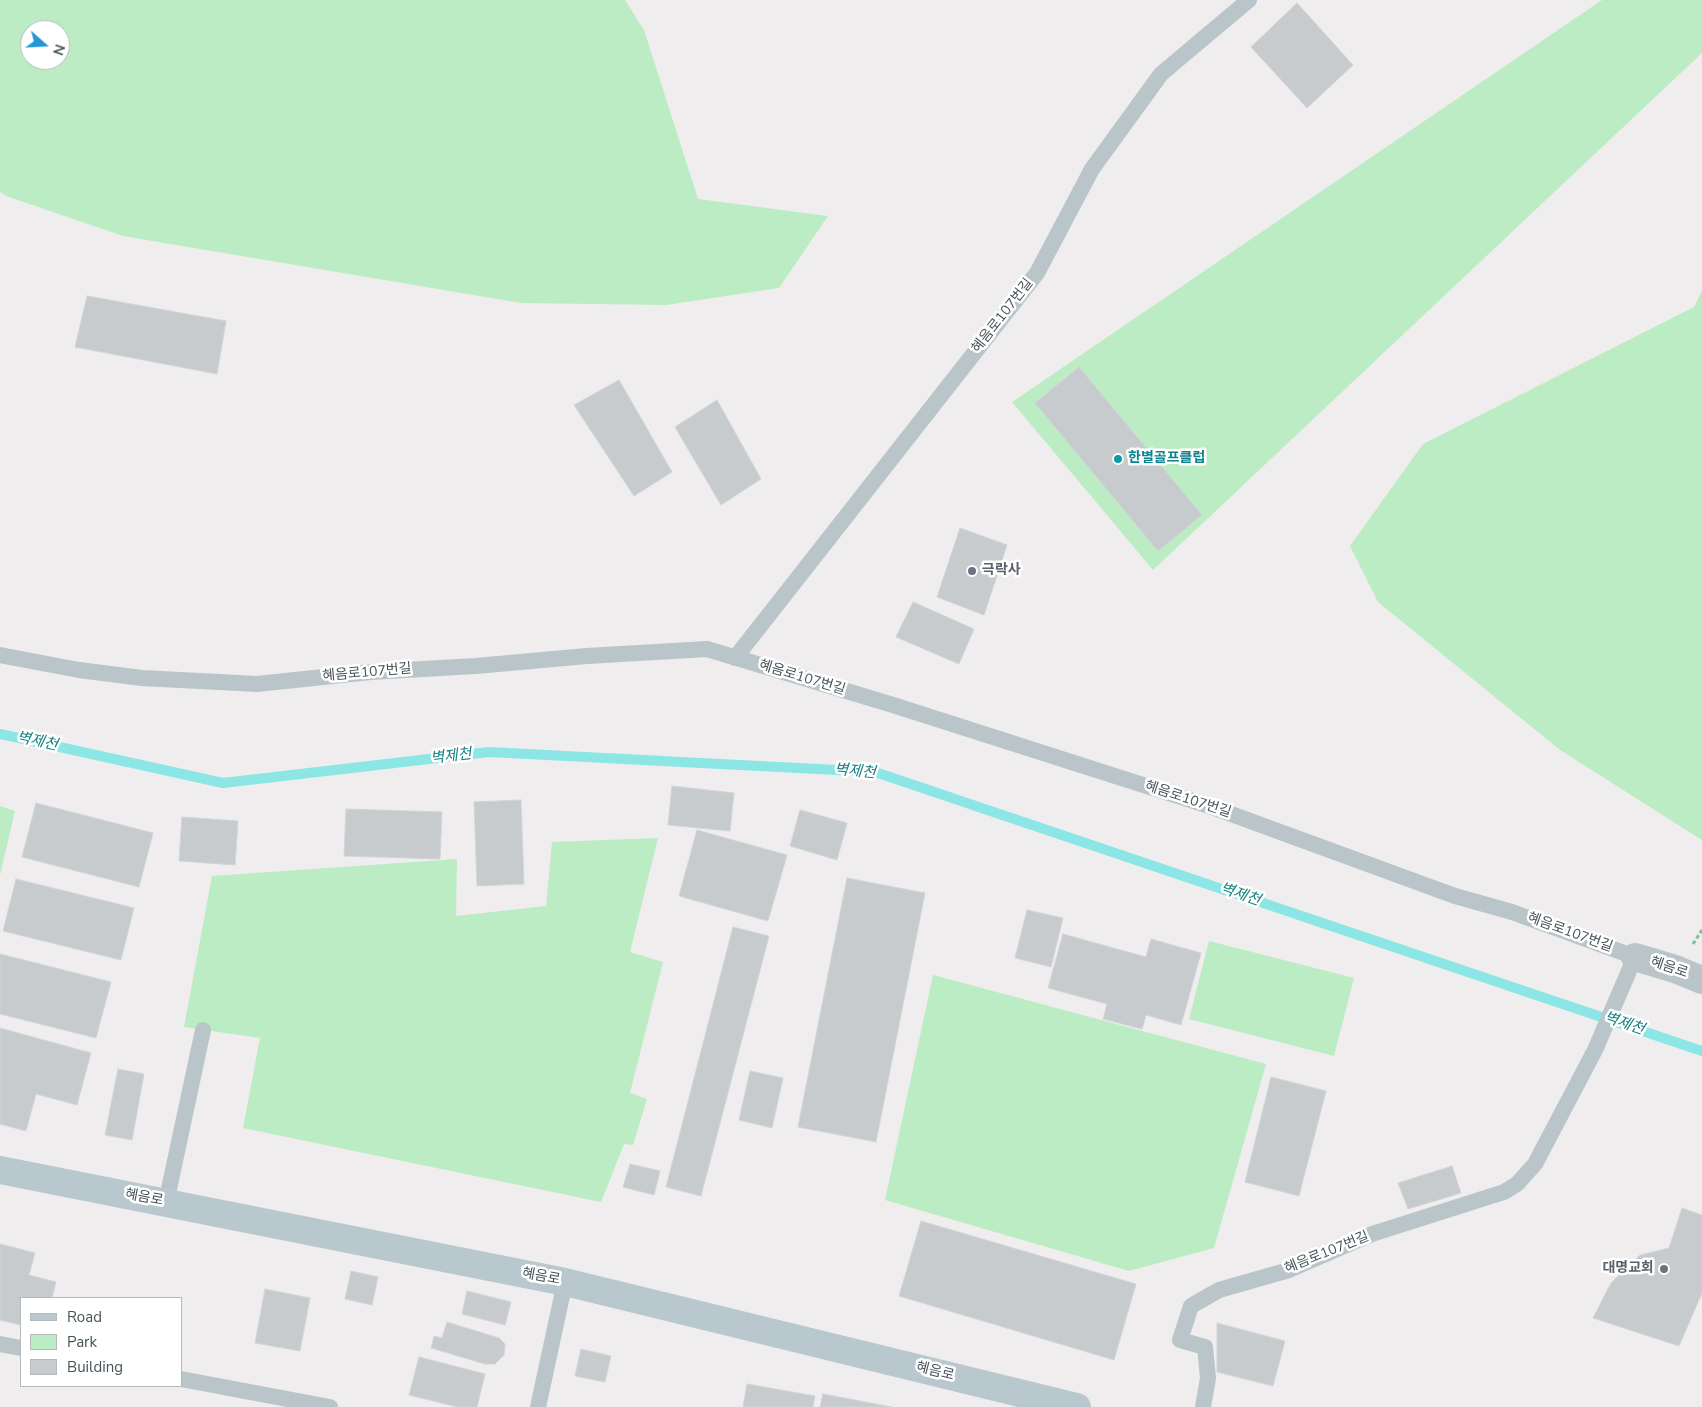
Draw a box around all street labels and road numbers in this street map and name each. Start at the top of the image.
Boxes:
street label: 혜음로107번길 [969,276,1037,356]
street label: 혜음로107번길 [757,657,847,699]
street label: 혜음로107번길 [322,661,412,685]
street label: 혜음로107번길 [1143,778,1233,822]
street label: 혜음로107번길 [1525,910,1615,956]
street label: 혜음로 [1648,954,1690,982]
street label: 혜음로 [123,1186,165,1210]
street label: 혜음로107번길 [1282,1228,1372,1278]
street label: 혜음로 [520,1265,562,1289]
street label: 혜음로 [914,1359,956,1385]

